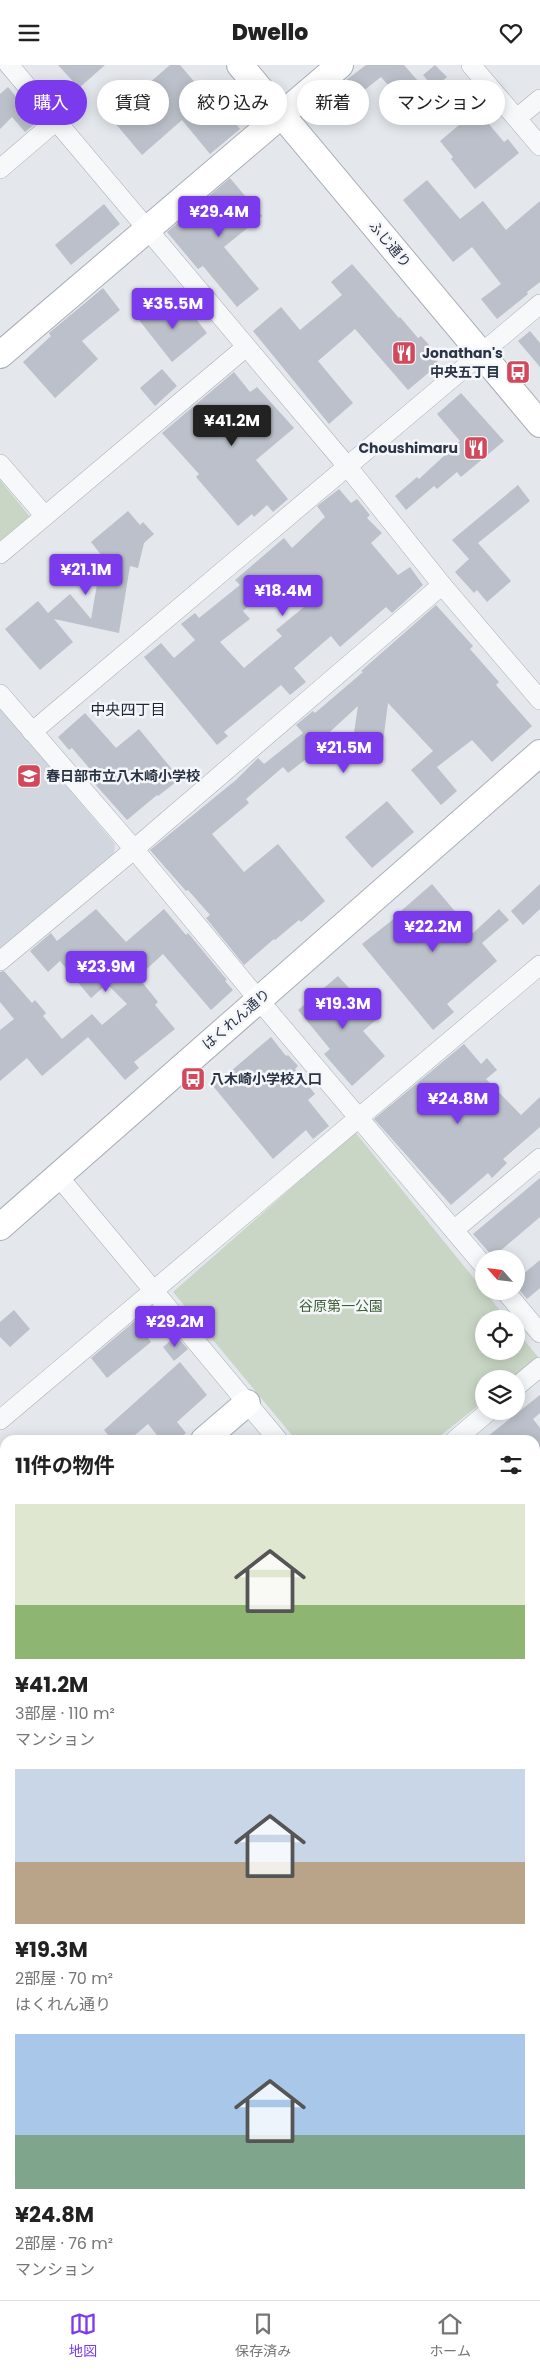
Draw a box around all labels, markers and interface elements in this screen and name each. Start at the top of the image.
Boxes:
text: Dwello [232,17,308,48]
icon: menu [15,19,43,47]
icon: heart [497,19,525,47]
chip: 購入 [15,80,87,125]
chip: 賃貸 [97,80,169,125]
chip: 絞り込み [179,80,287,125]
chip: 新着 [297,80,369,125]
chip: マンション [379,80,505,125]
pin: ¥29.4M [178,195,260,238]
text: ¥29.4M [189,200,249,223]
street label: ふじ通り [364,216,416,272]
pin: ¥35.5M [132,287,214,330]
text: ¥35.5M [143,292,203,315]
restaurant icon: Jonathan's [391,340,417,366]
place label: Jonathan's [422,343,503,363]
bus stop icon: 中央五丁目 [505,359,531,385]
place label: 中央五丁目 [430,362,500,382]
pin: ¥41.2M [191,405,273,447]
text: ¥41.2M [204,409,260,432]
restaurant icon: Choushimaru [463,435,489,461]
place label: Choushimaru [358,438,458,458]
pin: ¥21.1M [45,553,127,596]
text: ¥21.1M [60,558,112,581]
pin: ¥18.4M [242,575,324,617]
text: ¥18.4M [254,579,312,602]
district label: 中央四丁目 [90,699,166,720]
pin: ¥21.5M [303,731,385,774]
text: ¥21.5M [316,736,372,759]
school or university icon: 春日部市立八木崎小学校 [16,763,42,789]
place label: 春日部市立八木崎小学校 [46,766,200,786]
pin: ¥22.2M [392,911,474,953]
text: ¥22.2M [404,915,462,938]
pin: ¥23.9M [65,951,147,993]
text: ¥23.9M [77,955,135,978]
street label: はくれん通り [198,984,274,1054]
pin: ¥19.3M [302,987,384,1030]
text: ¥19.3M [315,992,371,1015]
bus stop icon: 八木崎小学校入口 [180,1066,206,1092]
place label: 八木崎小学校入口 [210,1069,322,1089]
pin: ¥24.8M [417,1083,499,1125]
text: ¥24.8M [428,1087,488,1110]
north arrow [475,1250,525,1300]
map controls [475,1250,525,1420]
park label: 谷原第一公園 [299,1296,383,1316]
pin: ¥29.2M [134,1305,216,1348]
text: ¥29.2M [146,1310,204,1333]
button: locate [475,1310,525,1360]
button: layers [475,1370,525,1420]
text: 11件の物件 [15,1451,115,1480]
icon: filters [497,1451,525,1479]
icon: home [225,1536,315,1626]
text: ¥41.2M [15,1670,88,1699]
text: 3部屋 · 110 m² [15,1702,115,1725]
text: マンション [15,1728,95,1751]
icon: home [225,1801,315,1891]
text: ¥19.3M [15,1935,88,1964]
text: 2部屋 · 70 m² [15,1967,113,1990]
text: はくれん通り [15,1993,111,2016]
icon: home [225,2066,315,2156]
text: ¥24.8M [15,2200,94,2229]
text: 2部屋 · 76 m² [15,2232,113,2255]
text: マンション [15,2258,95,2281]
tab: 地図 [69,2310,97,2362]
tab: 保存済み [235,2310,291,2362]
tab: ホーム [429,2310,471,2362]

